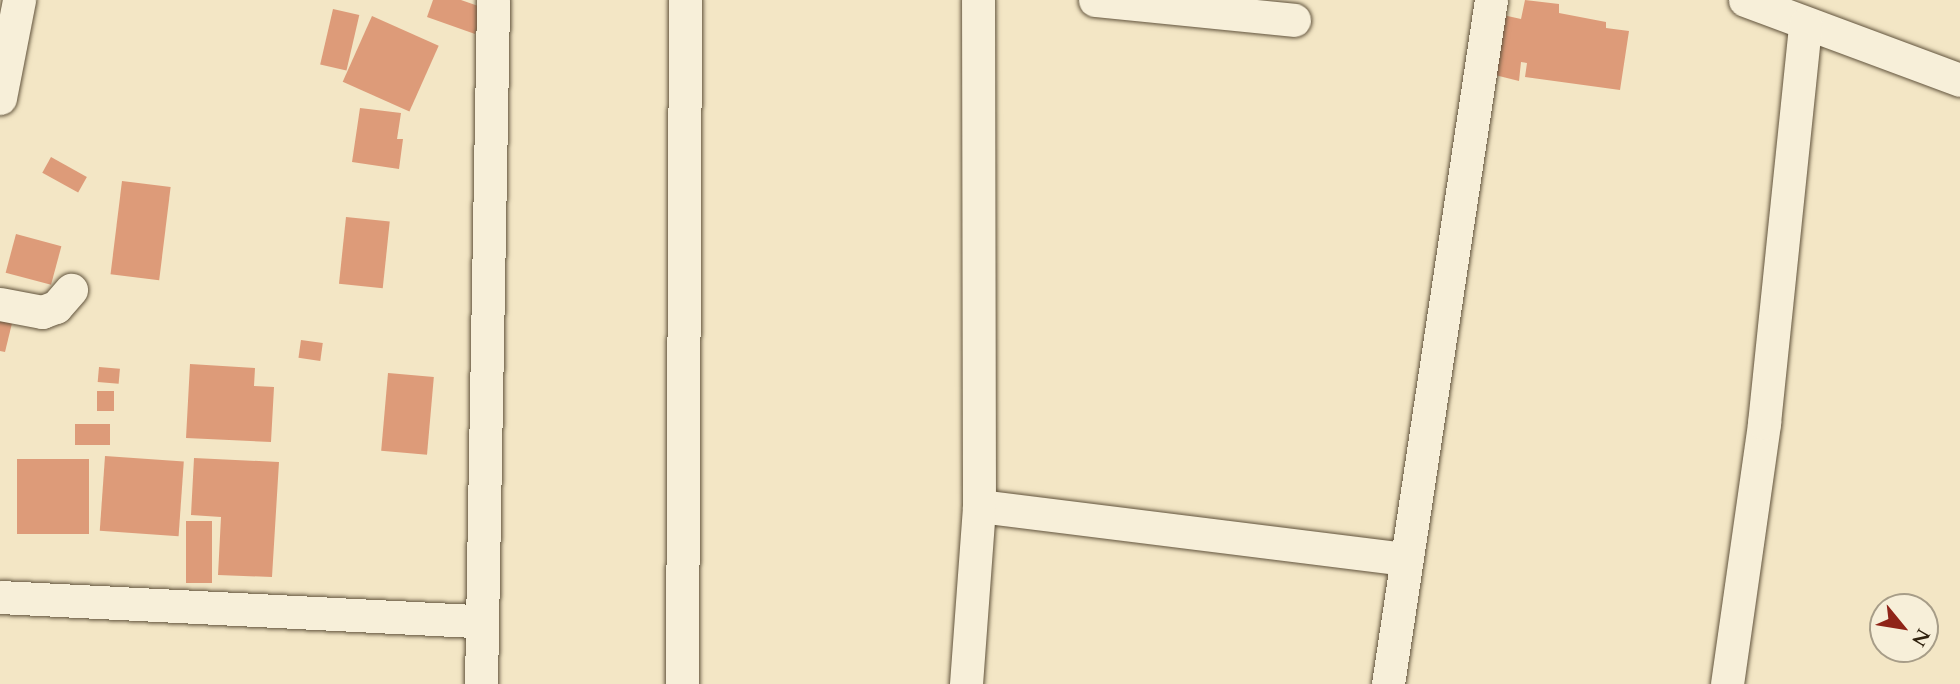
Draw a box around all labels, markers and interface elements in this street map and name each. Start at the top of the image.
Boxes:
north arrow [1869,593,1939,663]
text: N [1905,624,1936,651]

